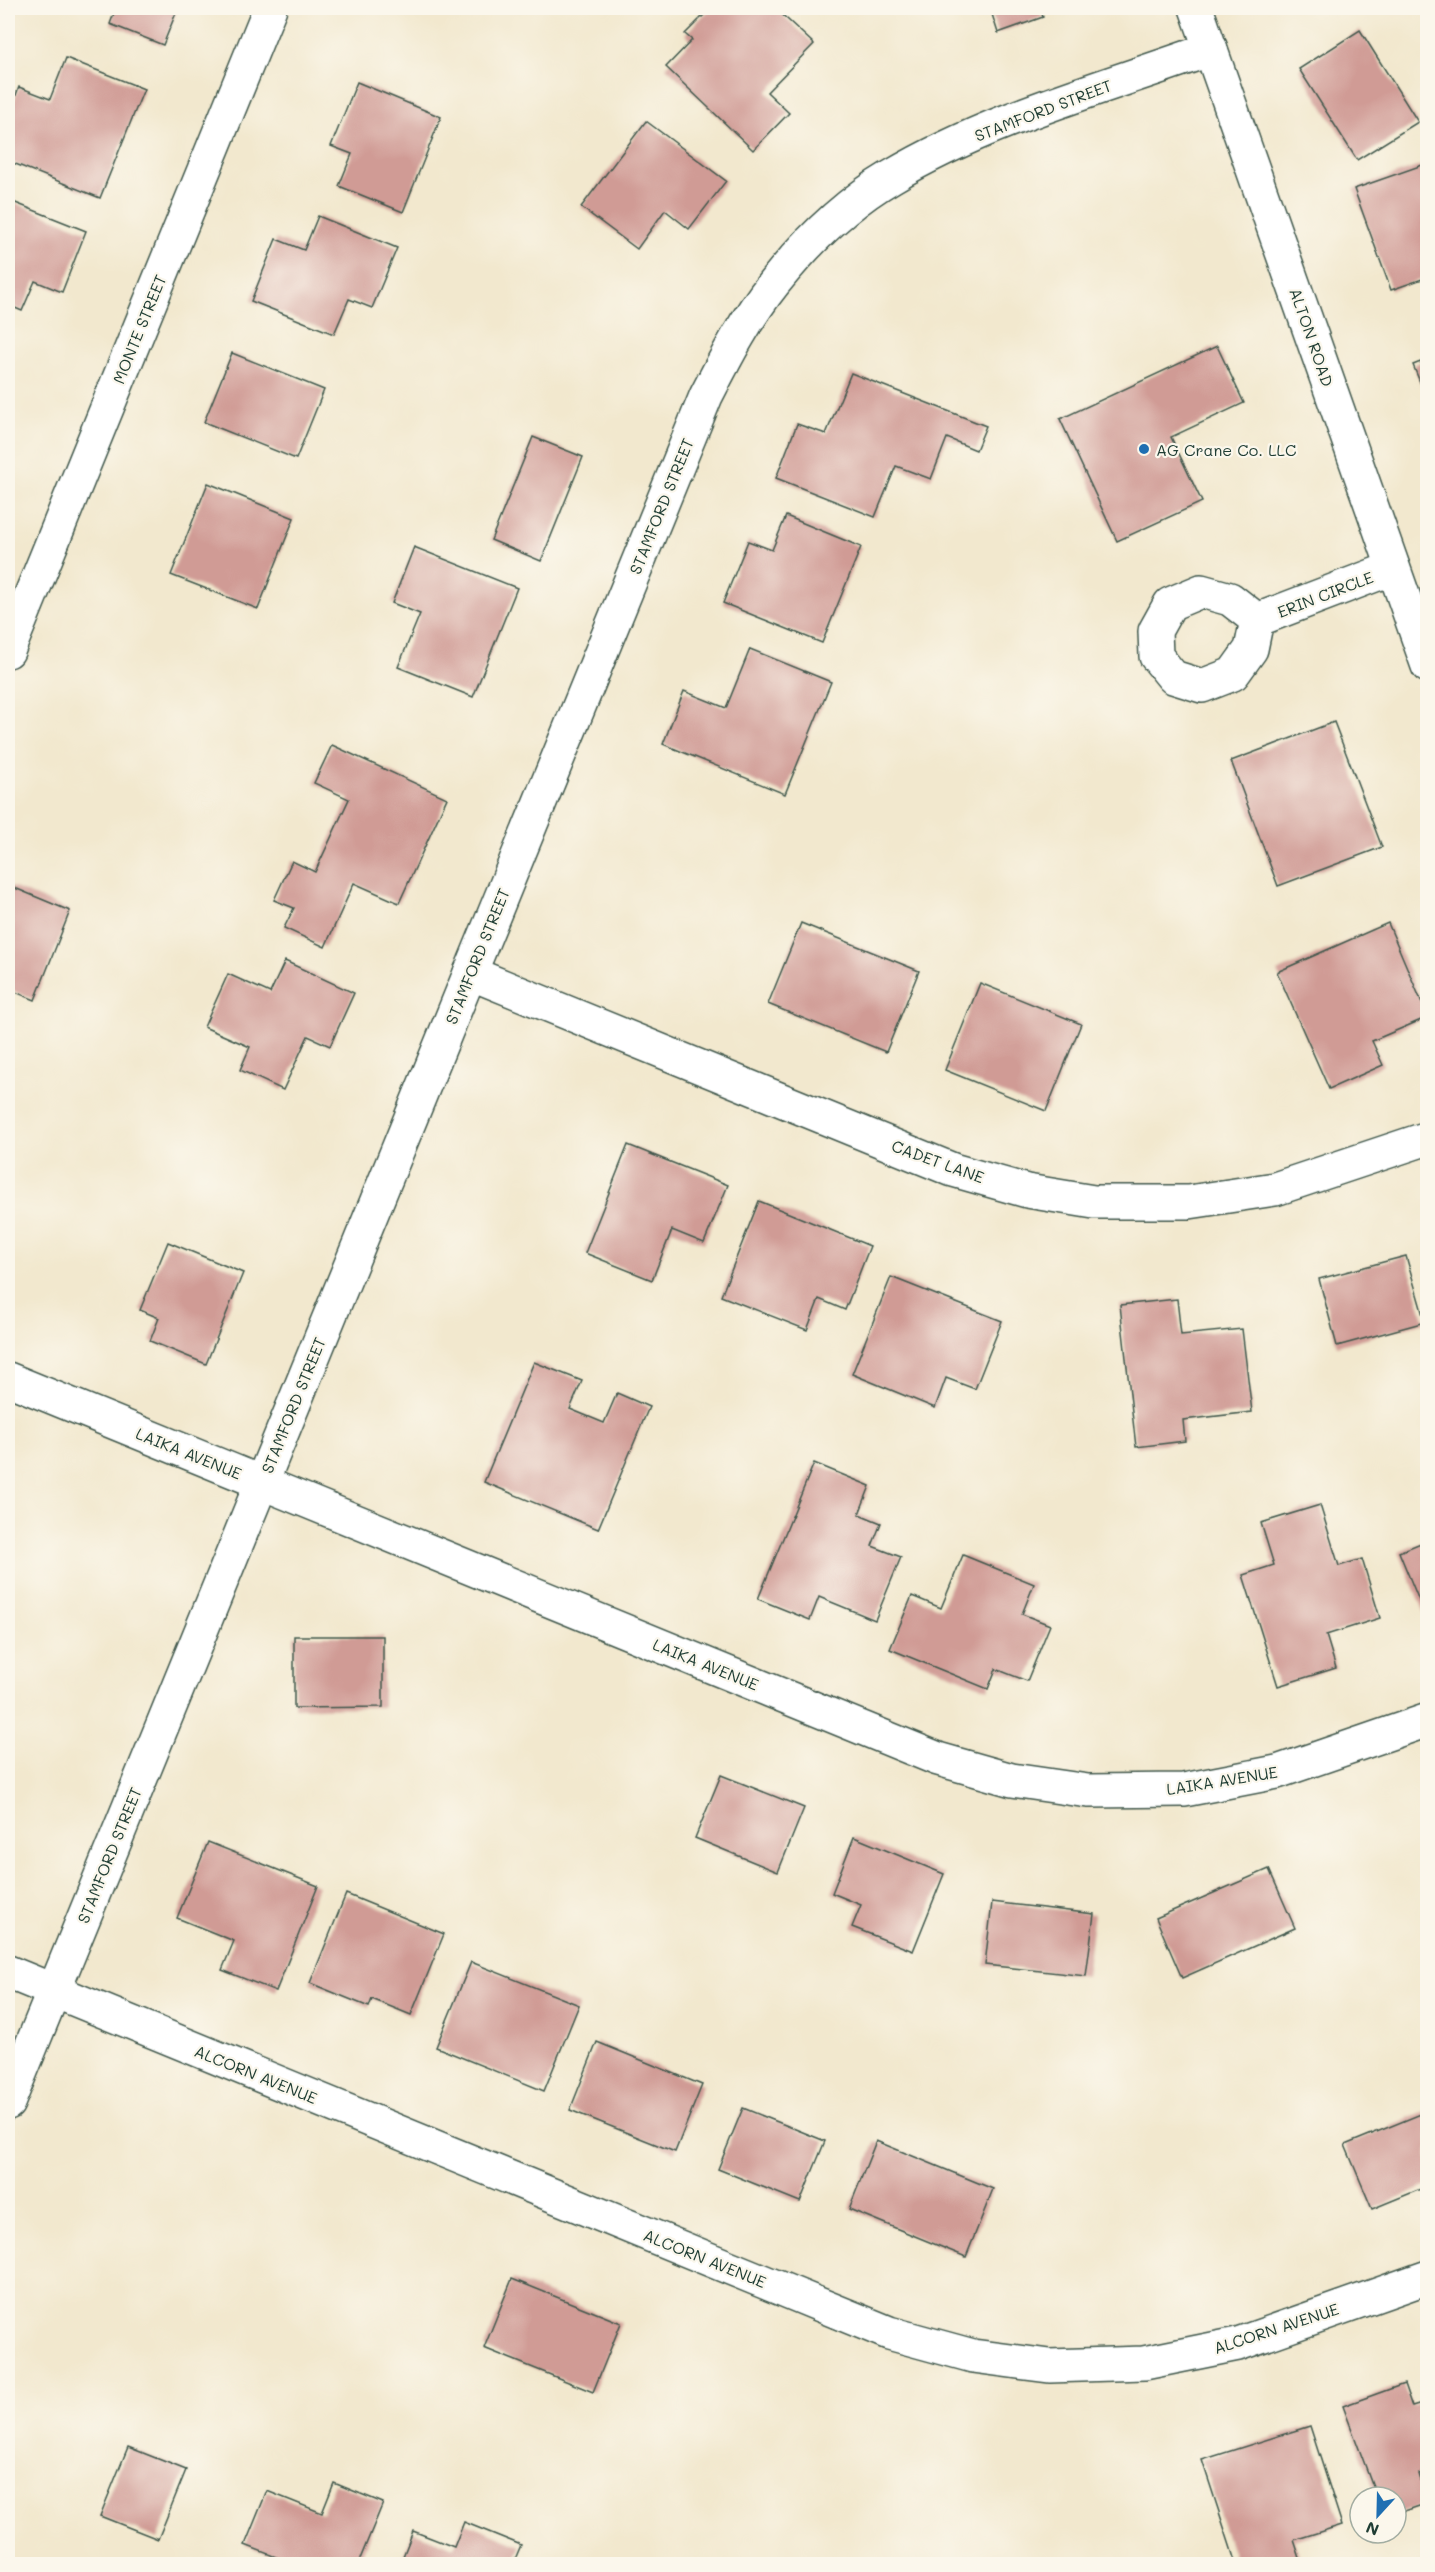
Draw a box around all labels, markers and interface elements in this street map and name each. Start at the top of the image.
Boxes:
street label: STAMFORD STREET [971,74,1115,146]
street label: MONTE STREET [108,271,170,387]
street label: ALTON ROAD [1285,285,1339,389]
street label: STAMFORD STREET [624,435,698,577]
place label: AG Crane Co. LLC [1156,439,1296,460]
marker: AG Crane Co. LLC [1137,442,1151,456]
street label: ERIN CIRCLE [1274,566,1376,622]
street label: STAMFORD STREET [440,885,514,1027]
street label: CADET LANE [889,1135,987,1187]
street label: STAMFORD STREET [256,1334,330,1476]
street label: LAIKA AVENUE [133,1422,245,1484]
street label: LAIKA AVENUE [650,1633,762,1695]
street label: LAIKA AVENUE [1165,1761,1279,1799]
street label: STAMFORD STREET [72,1784,146,1926]
street label: ALCORN AVENUE [192,2040,320,2108]
street label: ALCORN AVENUE [641,2224,769,2292]
street label: ALCORN AVENUE [1211,2298,1341,2358]
north arrow [1348,2485,1408,2545]
text: N [1363,2517,1382,2541]

